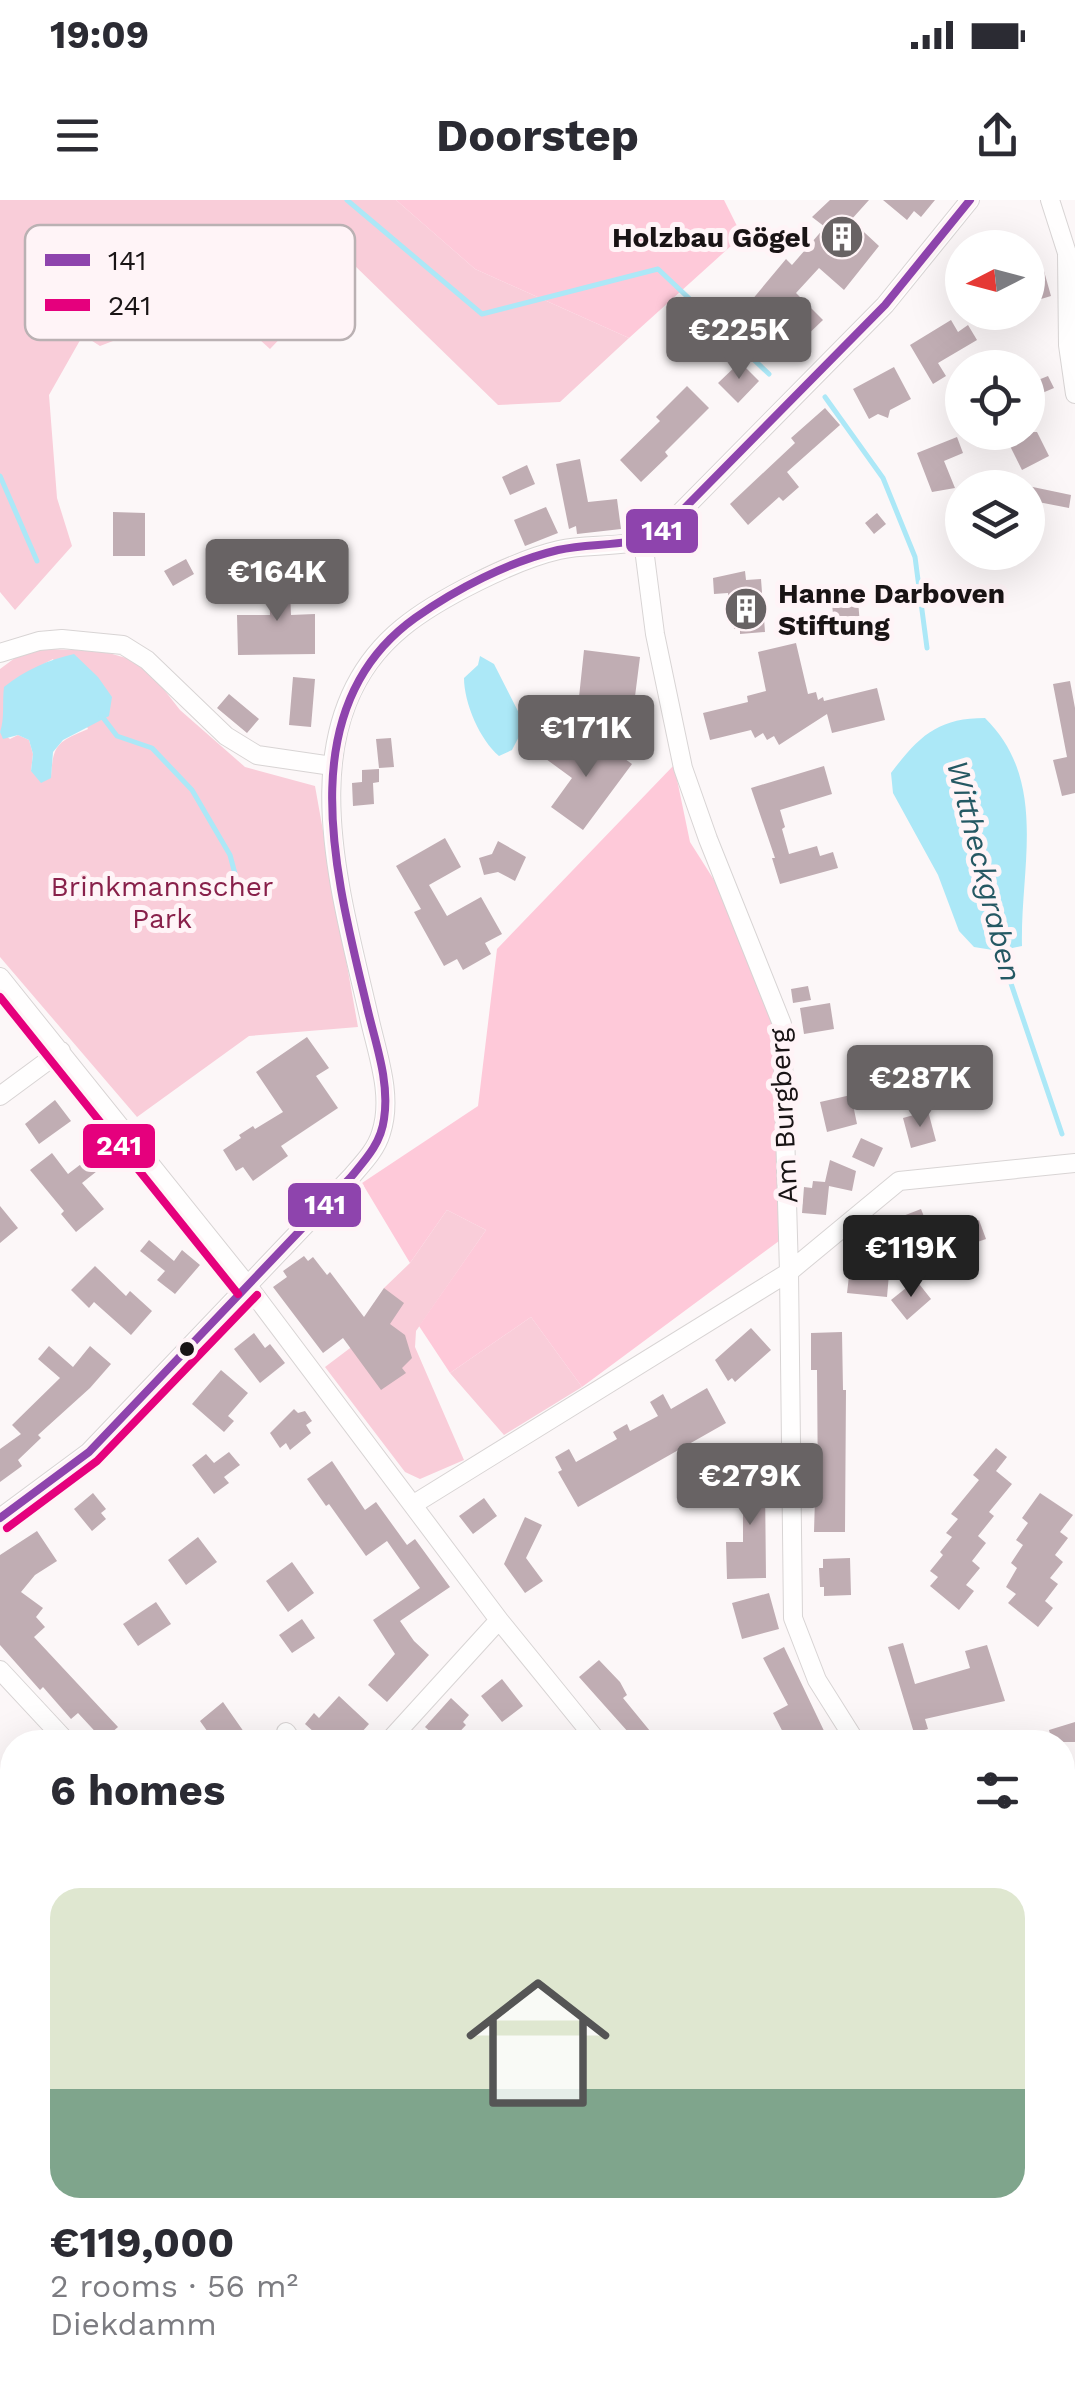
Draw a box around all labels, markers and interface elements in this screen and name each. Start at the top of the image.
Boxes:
text: 19:09 [50,13,149,57]
icon: menu [50,108,105,163]
icon: share [970,108,1025,163]
text: Doorstep [436,109,639,162]
building icon: Holzbau Gögel [819,214,865,260]
place label: Holzbau Gögel [612,221,811,254]
legend [25,225,355,340]
north arrow [945,230,1045,330]
map controls [945,230,1045,570]
text: 141 [108,244,147,277]
text: 241 [108,289,151,322]
pin: €225K [669,297,809,382]
text: €225K [688,310,790,348]
button: locate [945,350,1045,450]
button: layers [945,470,1045,570]
line badge: 141 [624,507,700,555]
text: 141 [641,514,683,547]
pin: €164K [207,539,347,624]
text: €164K [228,552,326,590]
place label: Hanne Darboven Stiftung [778,577,1005,642]
building icon: Hanne Darboven Stiftung [723,586,769,632]
pin: €171K [516,695,656,780]
text: €171K [540,708,632,746]
water label: Wittheckgraben [940,757,1029,985]
park label: Brinkmannscher Park [51,870,273,935]
street label: Am Burgberg [762,1028,805,1204]
pin: €287K [850,1045,990,1130]
text: €287K [869,1058,971,1096]
line badge: 241 [81,1122,157,1170]
text: 241 [96,1129,142,1162]
line badge: 141 [286,1181,363,1229]
text: 141 [304,1188,346,1221]
pin: €119K [841,1215,981,1300]
text: €119K [865,1228,957,1266]
unlabelled marker [177,1339,197,1359]
pin: €279K [680,1443,820,1528]
text: €279K [699,1456,801,1494]
icon: filters [970,1763,1025,1818]
text: 6 homes [50,1766,225,1815]
icon: home [448,1953,628,2133]
text: €119,000 [50,2218,234,2267]
text: 2 rooms · 56 m² [50,2267,298,2305]
text: Diekdamm [50,2305,217,2343]

